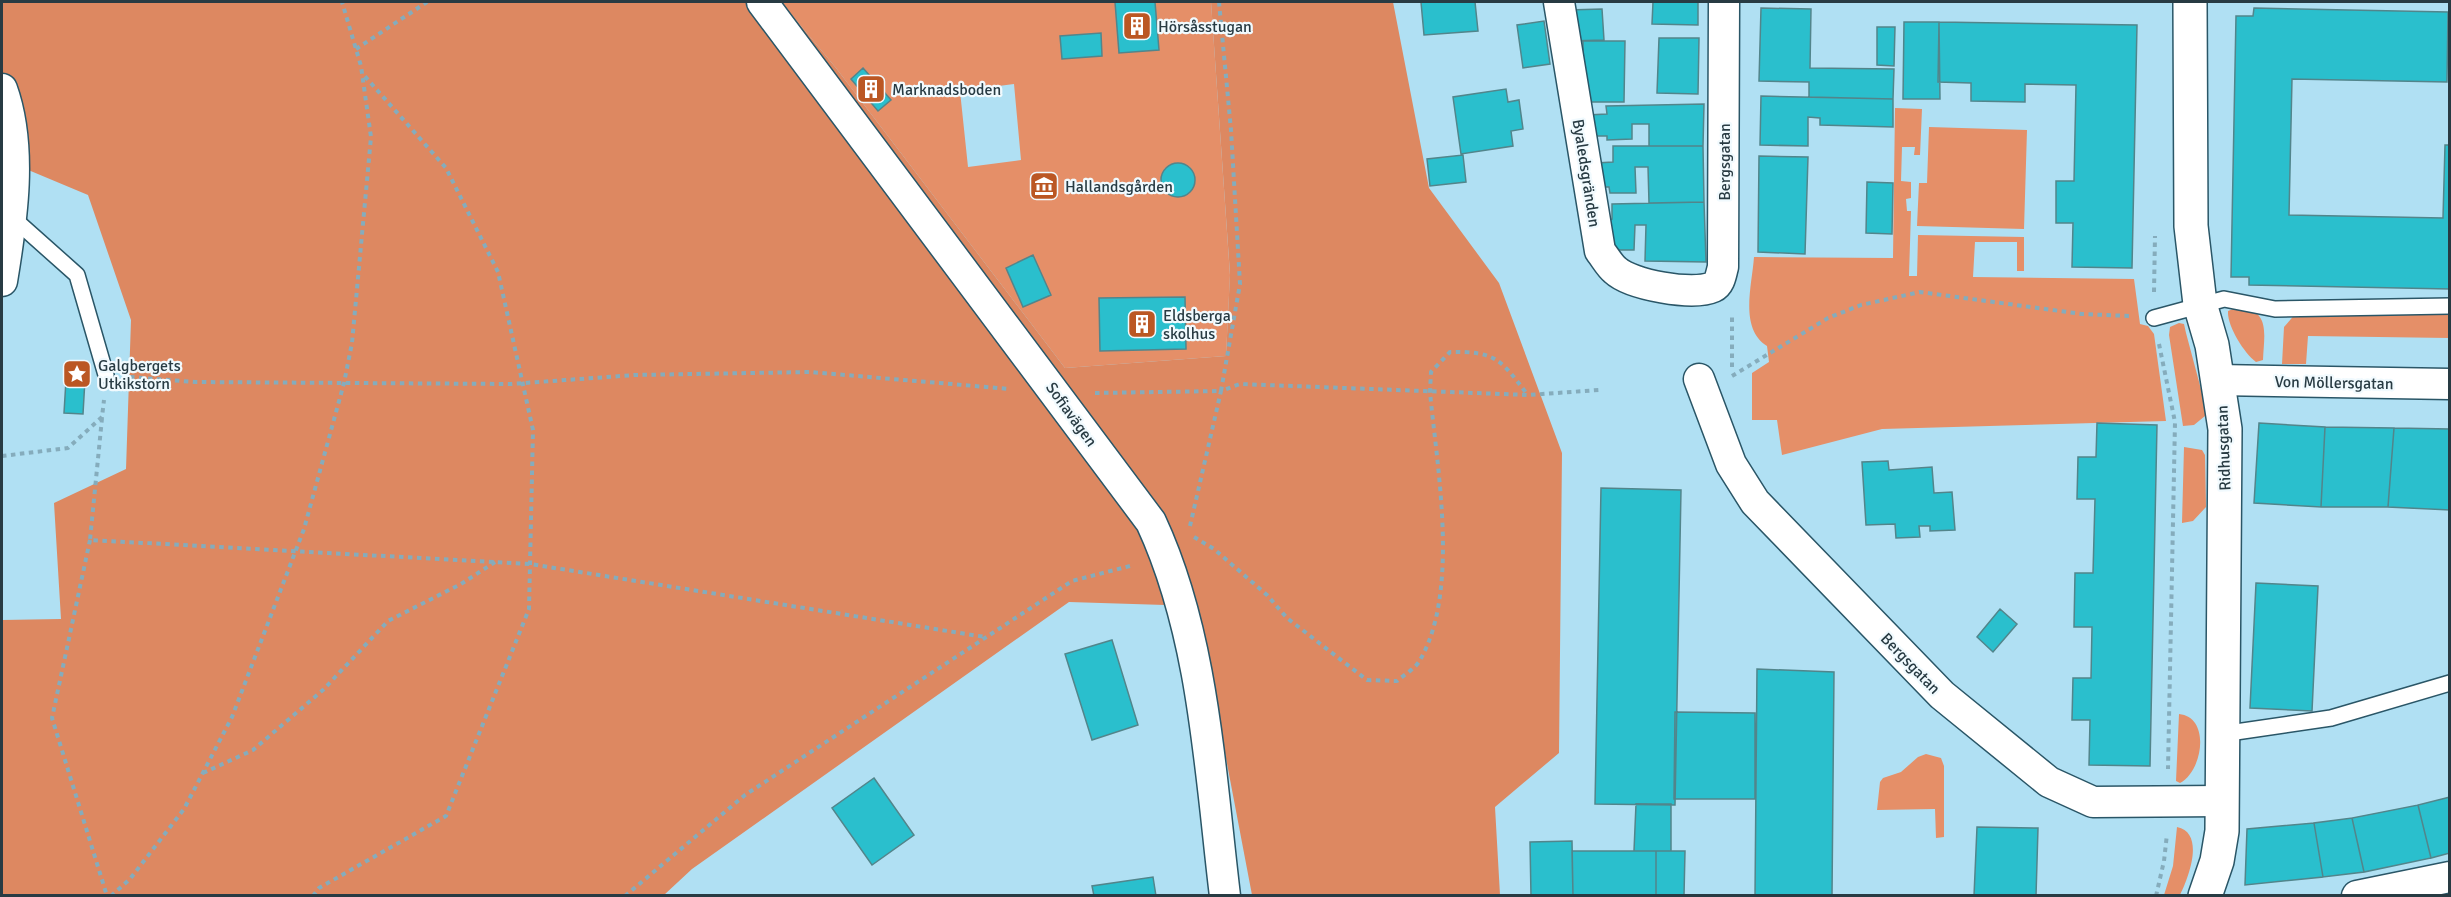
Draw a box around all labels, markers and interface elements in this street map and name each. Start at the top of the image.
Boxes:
building icon: Hörsåsstugan [1121,10,1153,42]
place label: Hörsåsstugan [1158,17,1252,37]
building icon: Marknadsboden [855,73,887,105]
place label: Marknadsboden [892,80,1001,100]
street label: Byaledsgränden [1568,118,1604,229]
street label: Bergsgatan [1715,123,1735,201]
museum icon: Hallandsgården [1028,170,1060,202]
place label: Hallandsgården [1065,177,1173,197]
place label: Eldsberga skolhus [1163,306,1231,344]
building icon: Eldsberga skolhus [1126,308,1158,340]
place label: Galgbergets Utkikstorn [98,356,181,394]
place icon: Galgbergets Utkikstorn [61,358,93,390]
street label: Von Möllersgatan [2274,372,2394,394]
street label: Sofiavägen [1041,378,1101,451]
street label: Ridhusgatan [2213,405,2235,491]
street label: Bergsgatan [1876,629,1944,699]

